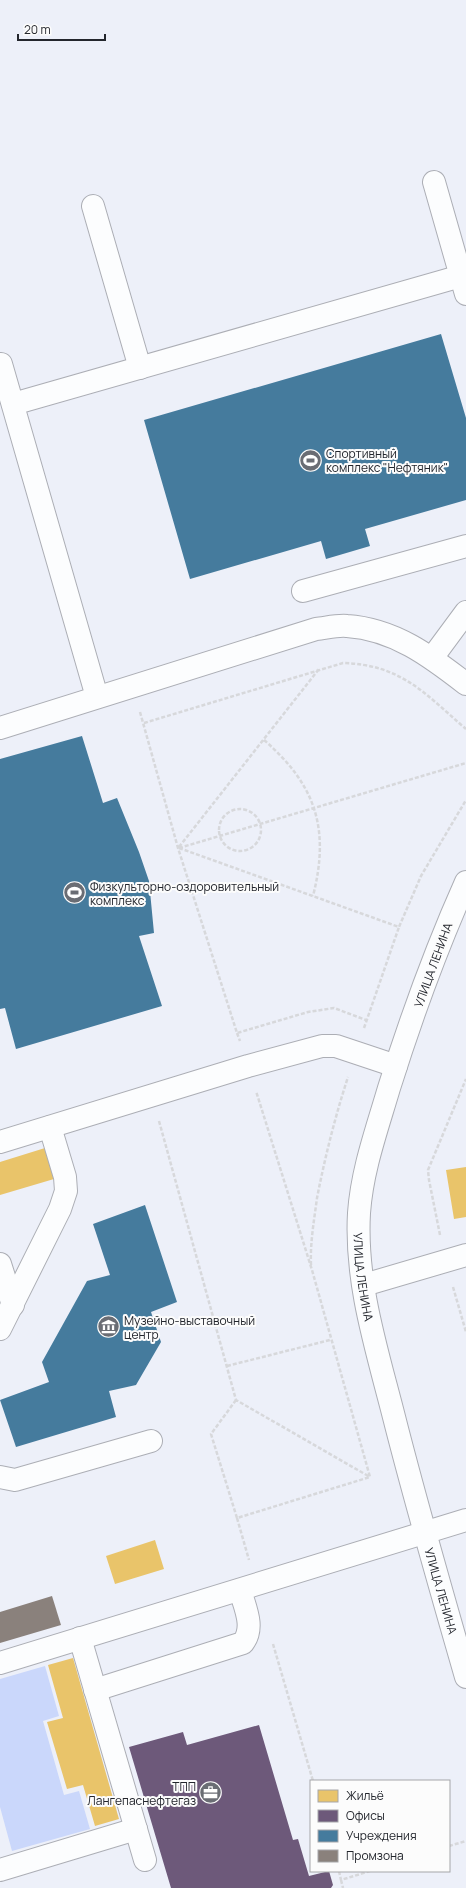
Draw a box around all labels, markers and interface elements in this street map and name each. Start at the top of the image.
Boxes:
scale bar [18,16,105,42]
text: 20 m [24,21,51,38]
place label: Спортивный комплекс "Нефтяник" [326,445,448,476]
sports icon: Спортивный комплекс "Нефтяник" [298,447,324,473]
place label: Физкульторно-оздоровительный комплекс [90,878,279,909]
sports icon: Физкульторно-оздоровительный комплекс [62,880,88,906]
street label: УЛИЦА ЛЕНИНА [410,920,456,1010]
street label: УЛИЦА ЛЕНИНА [350,1232,378,1323]
place label: Музейно-выставочный центр [124,1312,255,1343]
museum icon: Музейно-выставочный центр [95,1314,121,1340]
street label: УЛИЦА ЛЕНИНА [421,1546,462,1637]
place label: ТПП Лангепаснефтегаз [87,1778,196,1809]
office icon: ТПП Лангепаснефтегаз [198,1780,224,1806]
legend [310,1780,450,1872]
text: Жильё [346,1787,384,1804]
text: Офисы [346,1807,385,1824]
text: Учреждения [346,1827,417,1844]
text: Промзона [346,1847,404,1864]

